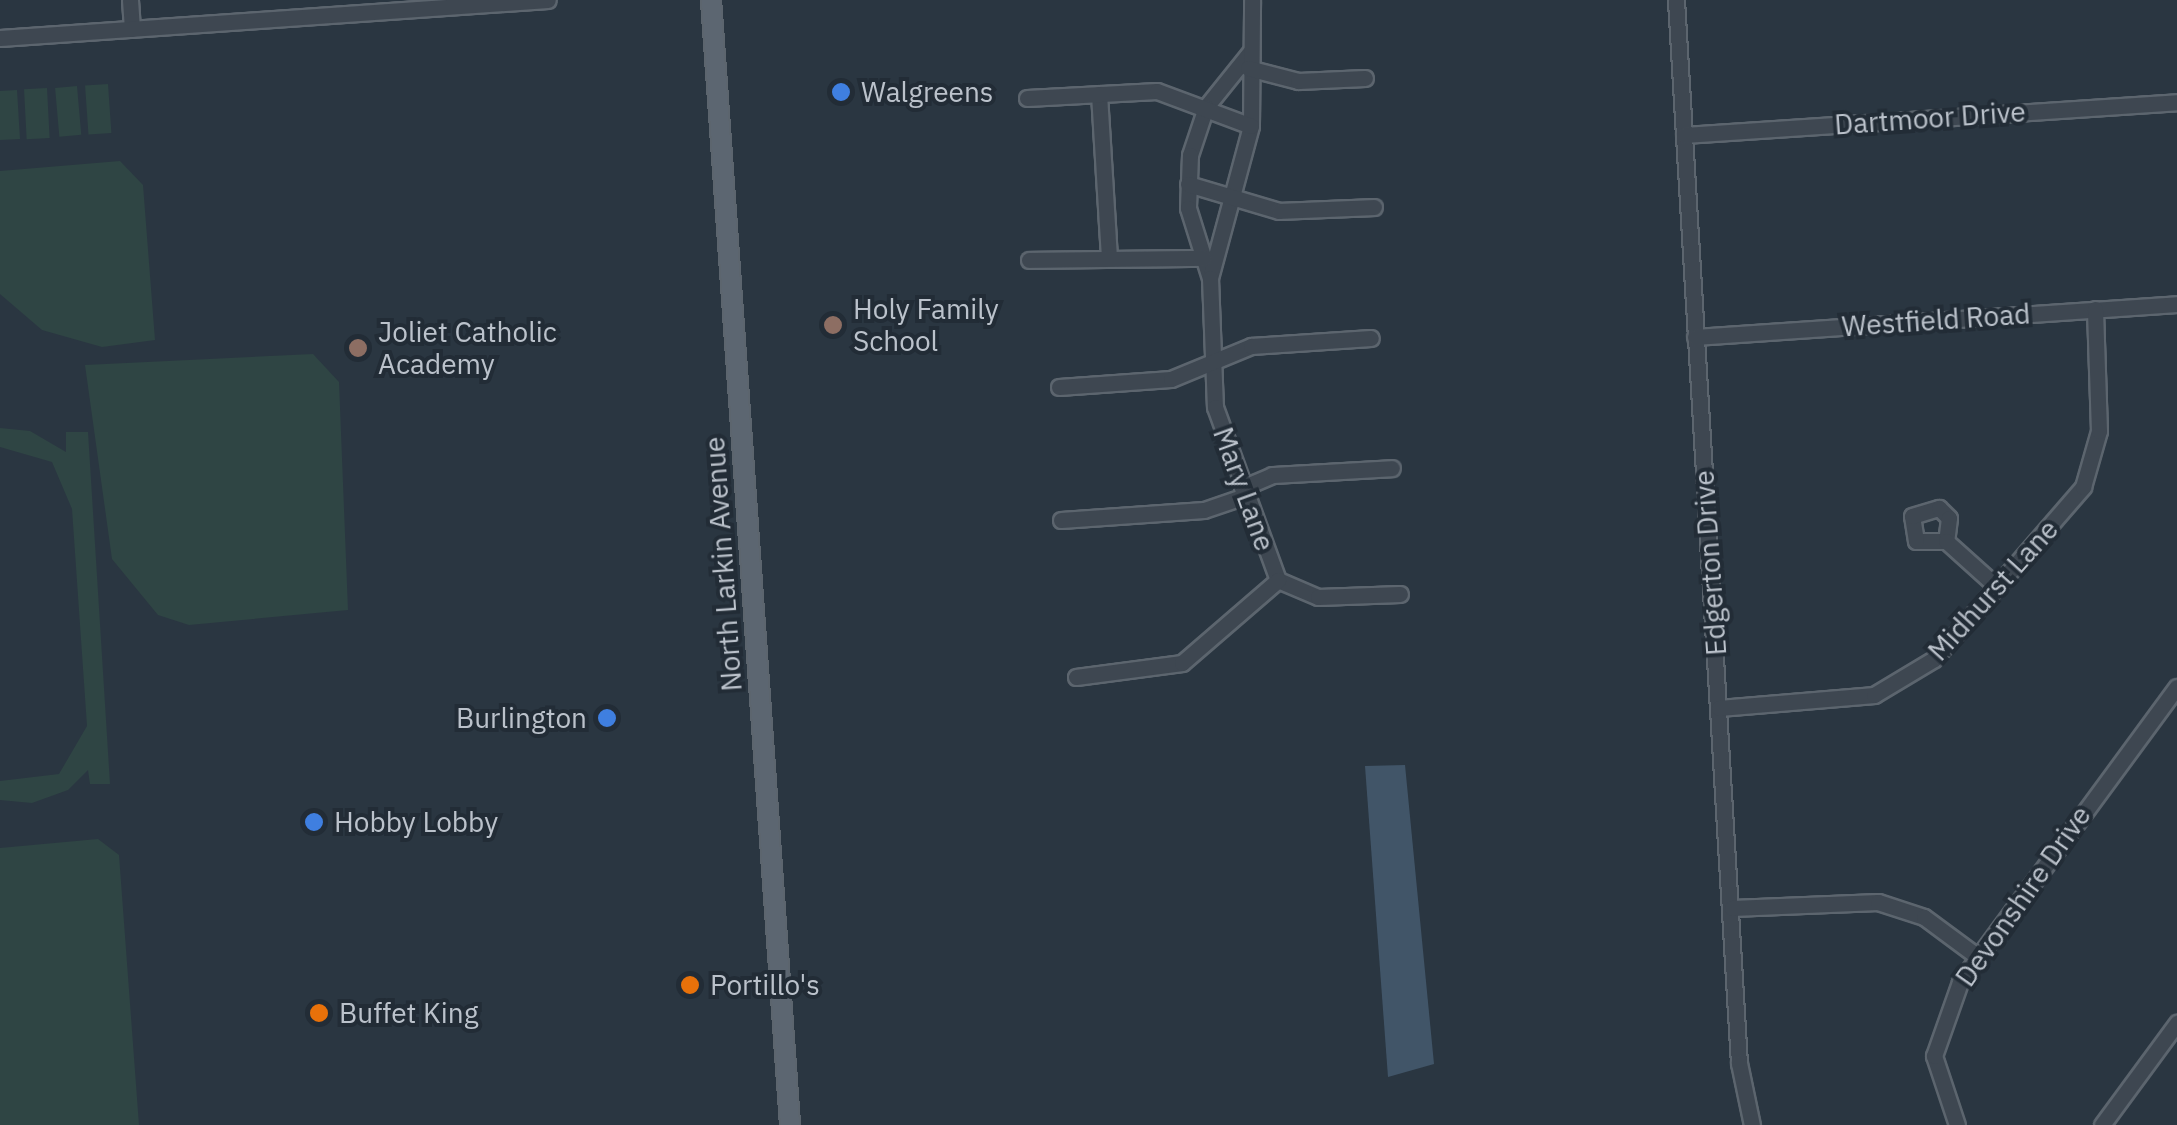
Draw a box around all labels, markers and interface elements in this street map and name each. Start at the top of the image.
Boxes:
place label: Walgreens [861,75,993,109]
marker: Walgreens [830,81,852,103]
street label: Dartmoor Drive [1833,95,2027,141]
place label: Holy Family School [853,292,999,358]
street label: Westfield Road [1841,297,2031,343]
marker: Holy Family School [822,314,844,336]
place label: Joliet Catholic Academy [378,315,557,381]
marker: Joliet Catholic Academy [347,337,369,359]
street label: Mary Lane [1206,423,1282,555]
street label: North Larkin Avenue [697,436,749,692]
street label: Edgerton Drive [1687,469,1733,657]
street label: Midhurst Lane [1921,513,2065,667]
place label: Burlington [456,701,587,735]
marker: Burlington [596,707,618,729]
street label: Devonshire Drive [1948,799,2098,993]
place label: Hobby Lobby [334,805,498,839]
marker: Hobby Lobby [303,811,325,833]
place label: Portillo's [710,968,820,1002]
marker: Portillo's [679,974,701,996]
place label: Buffet King [339,996,478,1030]
marker: Buffet King [308,1002,330,1024]

